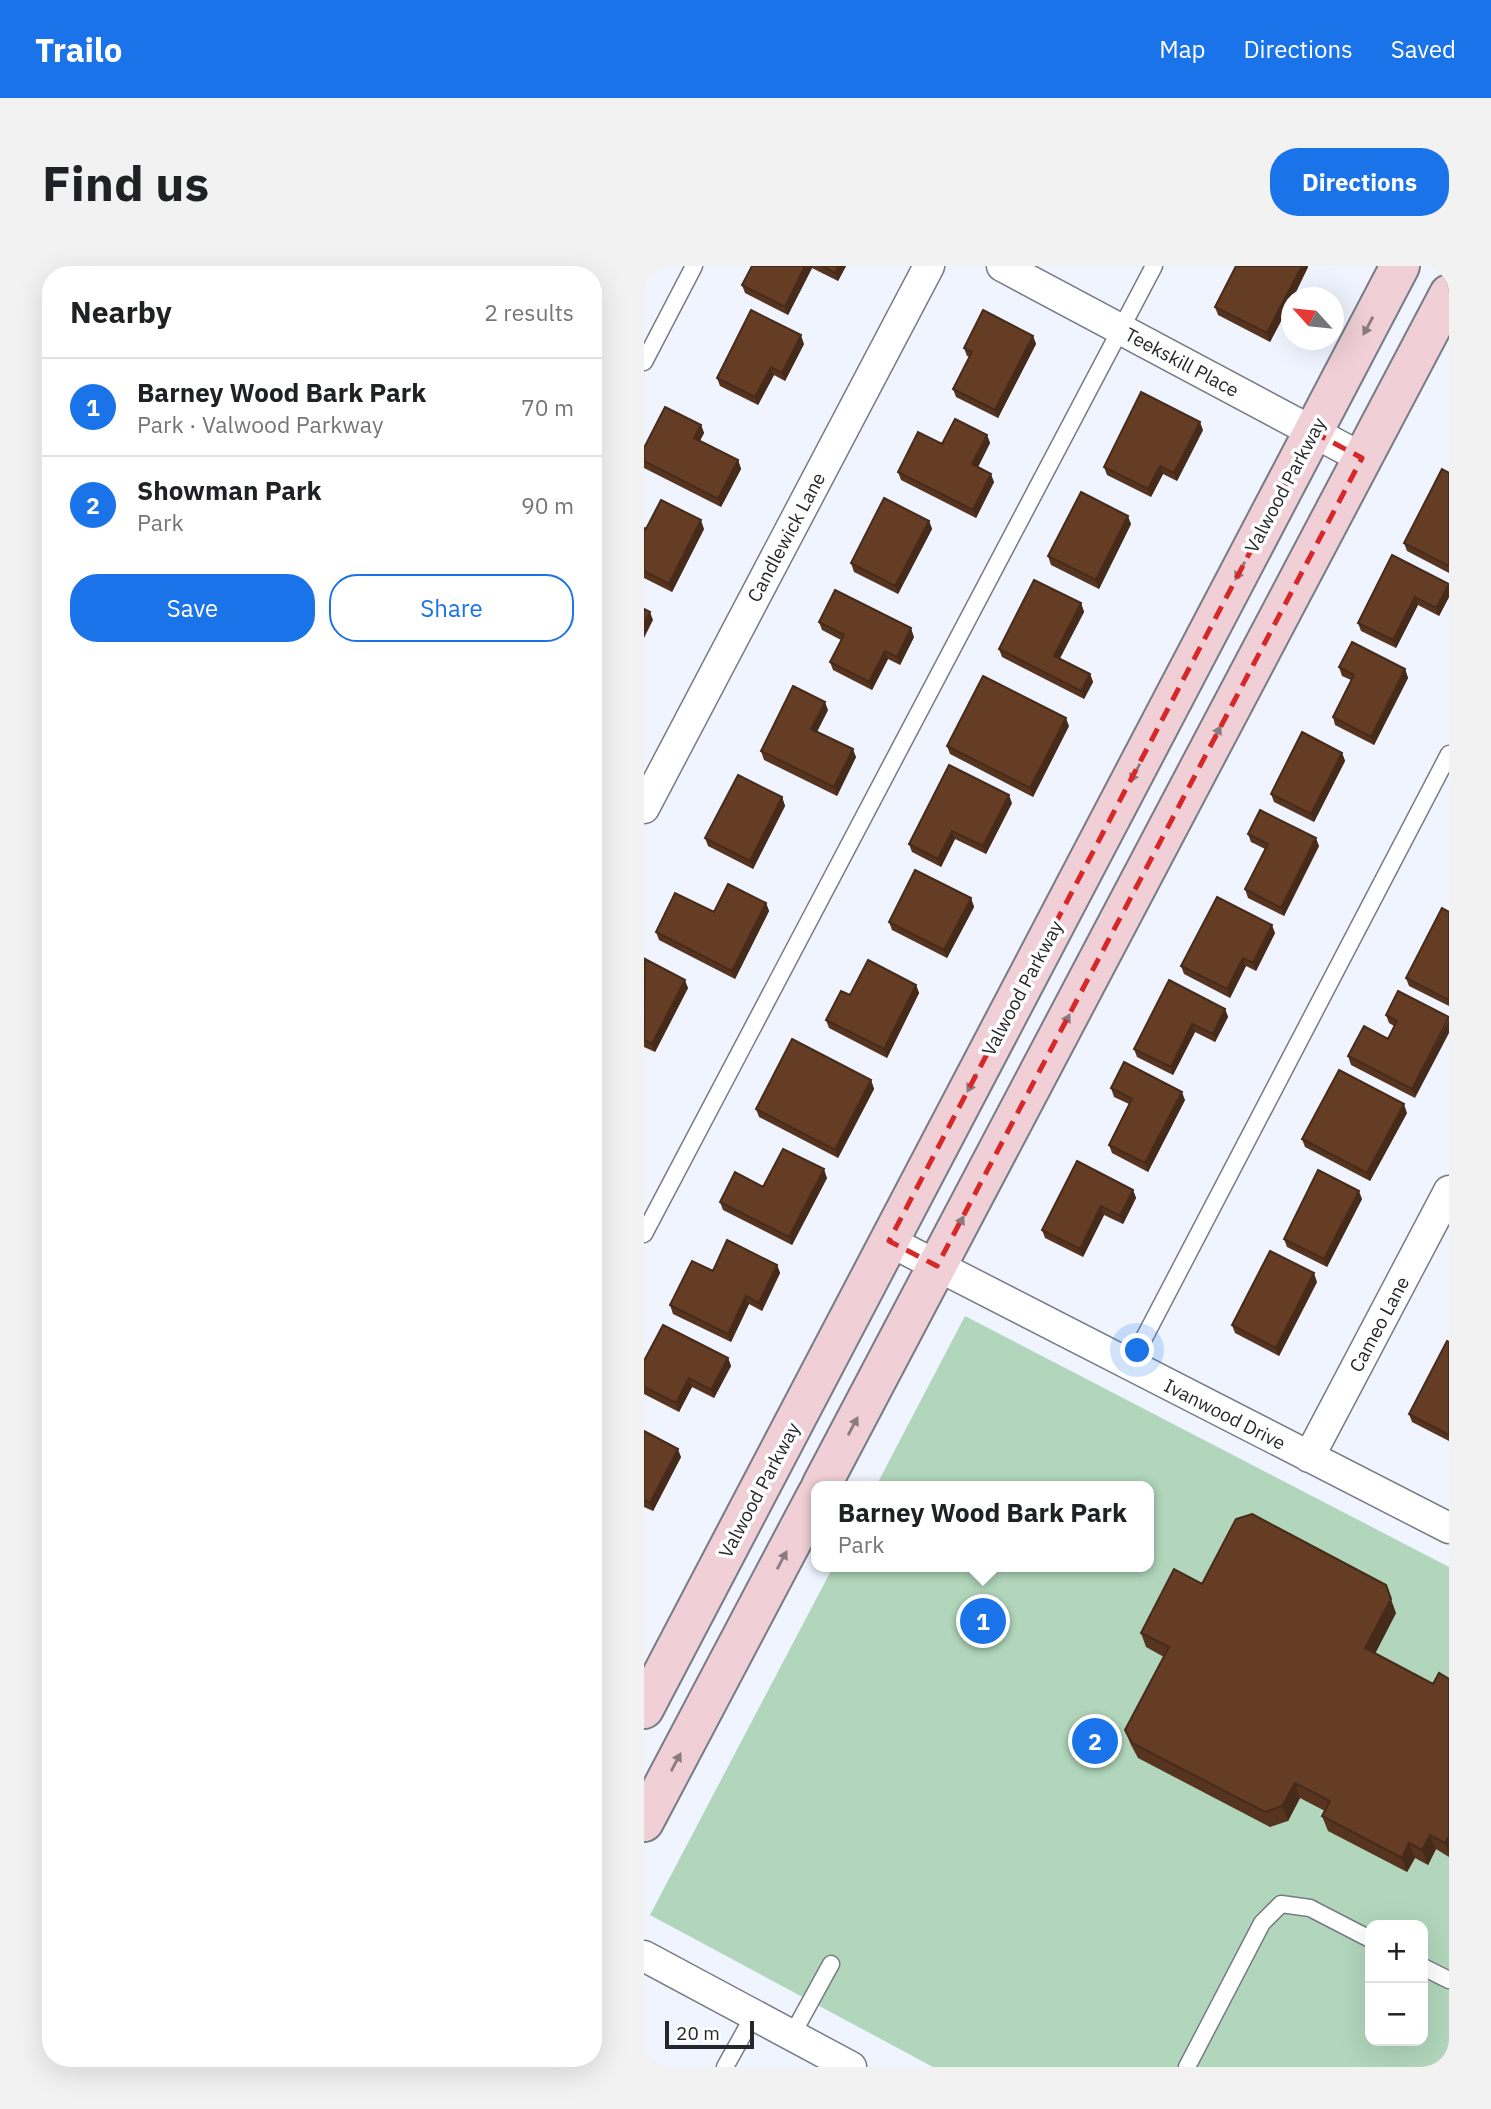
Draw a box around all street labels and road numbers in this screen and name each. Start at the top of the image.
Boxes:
street label: Teekskill Place [1121,322,1243,402]
street label: Valwood Parkway [1239,413,1331,557]
street label: Candlewick Lane [742,468,830,606]
street label: Valwood Parkway [976,916,1068,1060]
street label: Cameo Lane [1344,1272,1414,1376]
street label: Ivanwood Drive [1160,1373,1290,1455]
street label: Valwood Parkway [713,1418,805,1562]

